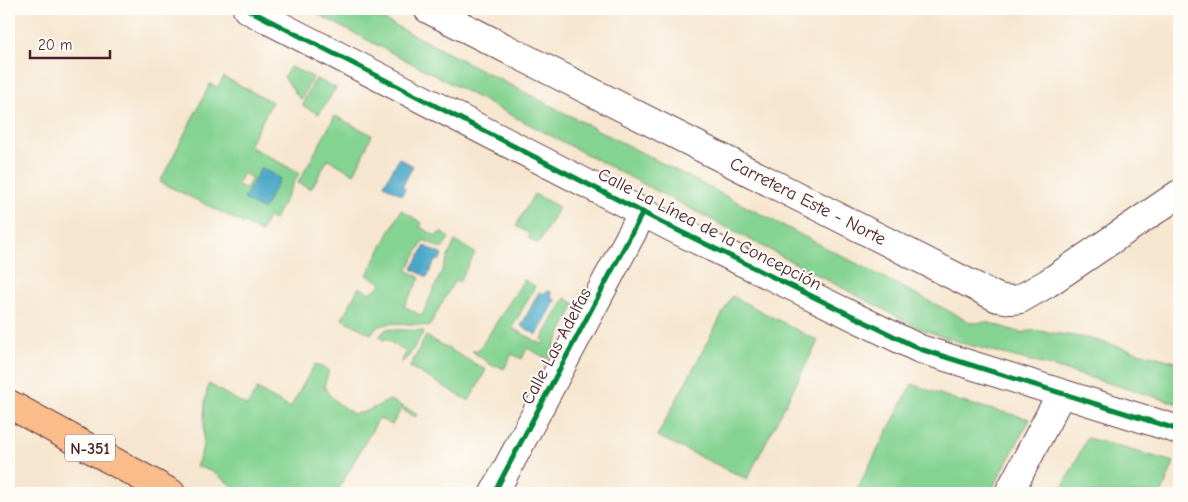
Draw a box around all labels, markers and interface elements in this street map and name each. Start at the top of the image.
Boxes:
scale bar [30,28,110,60]
text: 20 m [38,36,72,54]
street label: Carretera Este - Norte [726,153,889,250]
street label: Calle La Línea de la Concepción [594,164,825,295]
street label: Calle Las Adelfas [517,284,596,408]
road number: N-351 [65,434,115,462]

